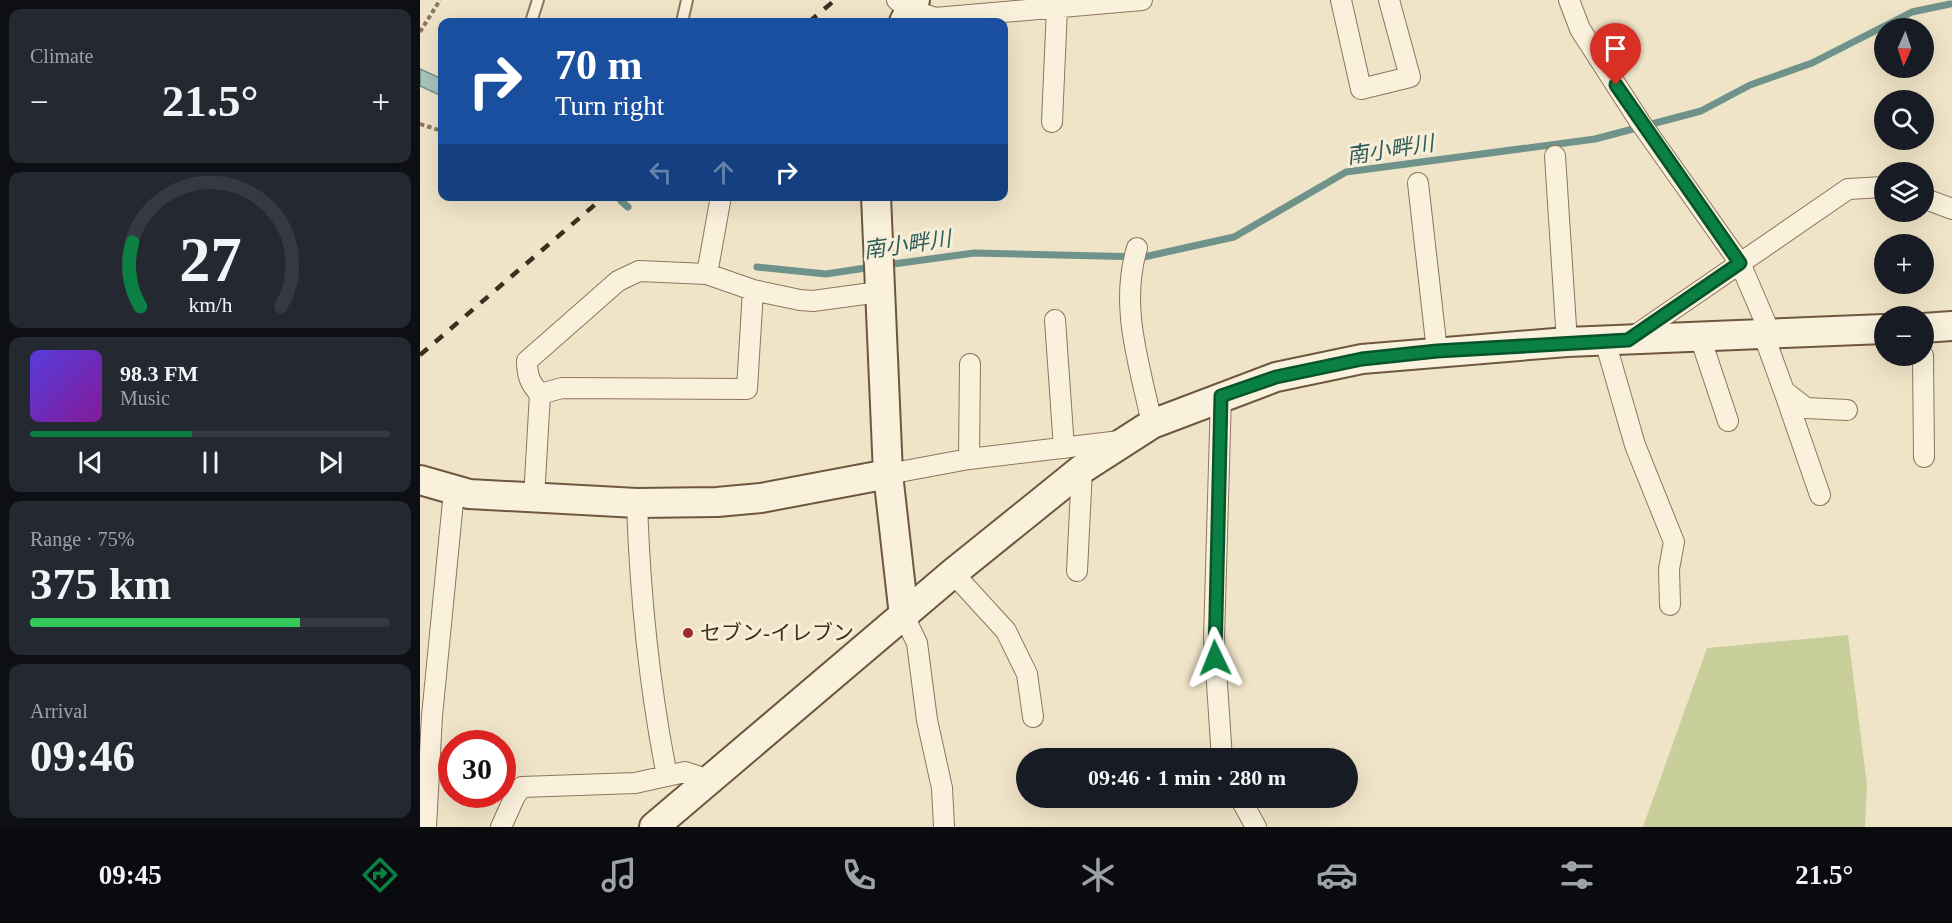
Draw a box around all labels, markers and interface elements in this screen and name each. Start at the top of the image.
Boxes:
north arrow [1874,18,1934,78]
map controls [1874,18,1934,366]
pin [1590,23,1641,85]
icon: arrive [1599,32,1632,65]
icon: right [456,42,534,120]
text: 70 m [555,42,643,88]
text: Climate [30,45,93,67]
text: 21.5° [162,76,258,126]
text: − [30,84,49,120]
text: + [371,84,390,120]
button: search [1874,90,1934,150]
text: Turn right [555,91,664,121]
water label: 南小畔川 [1345,130,1437,169]
icon: left [644,156,677,189]
icon: ahead [707,156,740,189]
icon: right [770,156,803,189]
button: layers [1874,162,1934,222]
text: 27 [179,225,241,294]
water label: 南小畔川 [862,226,954,263]
button: + [1874,234,1934,294]
text: km/h [188,294,232,318]
button: − [1874,306,1934,366]
text: 98.3 FM [120,361,198,386]
text: Music [120,387,170,409]
icon: previous [74,446,107,479]
icon: pause [194,446,227,479]
icon: next [314,446,347,479]
text: Range · 75% [30,528,134,550]
text: 375 km [30,559,171,609]
place label: セブン-イレブン [700,621,854,645]
marker: セブン-イレブン [681,626,695,640]
position arrow [1183,626,1247,690]
text: Arrival [30,700,88,722]
speed limit sign: 30 [438,730,516,808]
text: 09:46 [30,731,135,781]
text: 09:46 · 1 min · 280 m [1088,765,1286,790]
icon: directions [359,854,401,896]
icon: music [598,854,640,896]
icon: phone [838,854,880,896]
icon: climate [1077,854,1119,896]
icon: car [1316,854,1358,896]
icon: filters [1556,854,1598,896]
text: 09:45 [99,860,162,890]
text: 21.5° [1795,860,1853,890]

